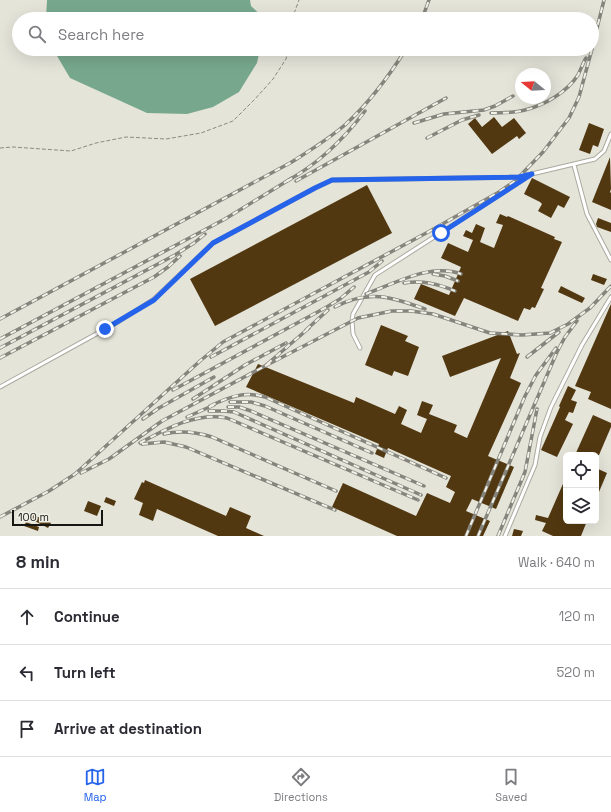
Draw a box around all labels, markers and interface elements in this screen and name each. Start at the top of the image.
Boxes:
search box [12,12,599,56]
icon: search [26,23,48,45]
text: Search here [58,25,144,44]
north arrow [515,68,551,104]
route start [432,224,450,242]
route end [96,320,114,338]
map controls [563,452,599,524]
button: locate [563,452,599,488]
button: layers [563,488,599,524]
scale bar [12,508,103,527]
text: 100 m [18,510,49,524]
text: 8 min [16,551,60,573]
text: Walk · 640 m [518,554,595,571]
icon: ahead [16,606,38,628]
text: Continue [54,607,120,626]
text: 120 m [559,608,595,625]
icon: left [16,662,38,684]
text: Turn left [54,663,116,682]
text: 520 m [557,664,595,681]
icon: arrive [16,718,38,740]
text: Arrive at destination [54,719,202,738]
tab: Map [84,766,107,804]
tab: Directions [274,766,328,804]
tab: Saved [495,766,527,804]

